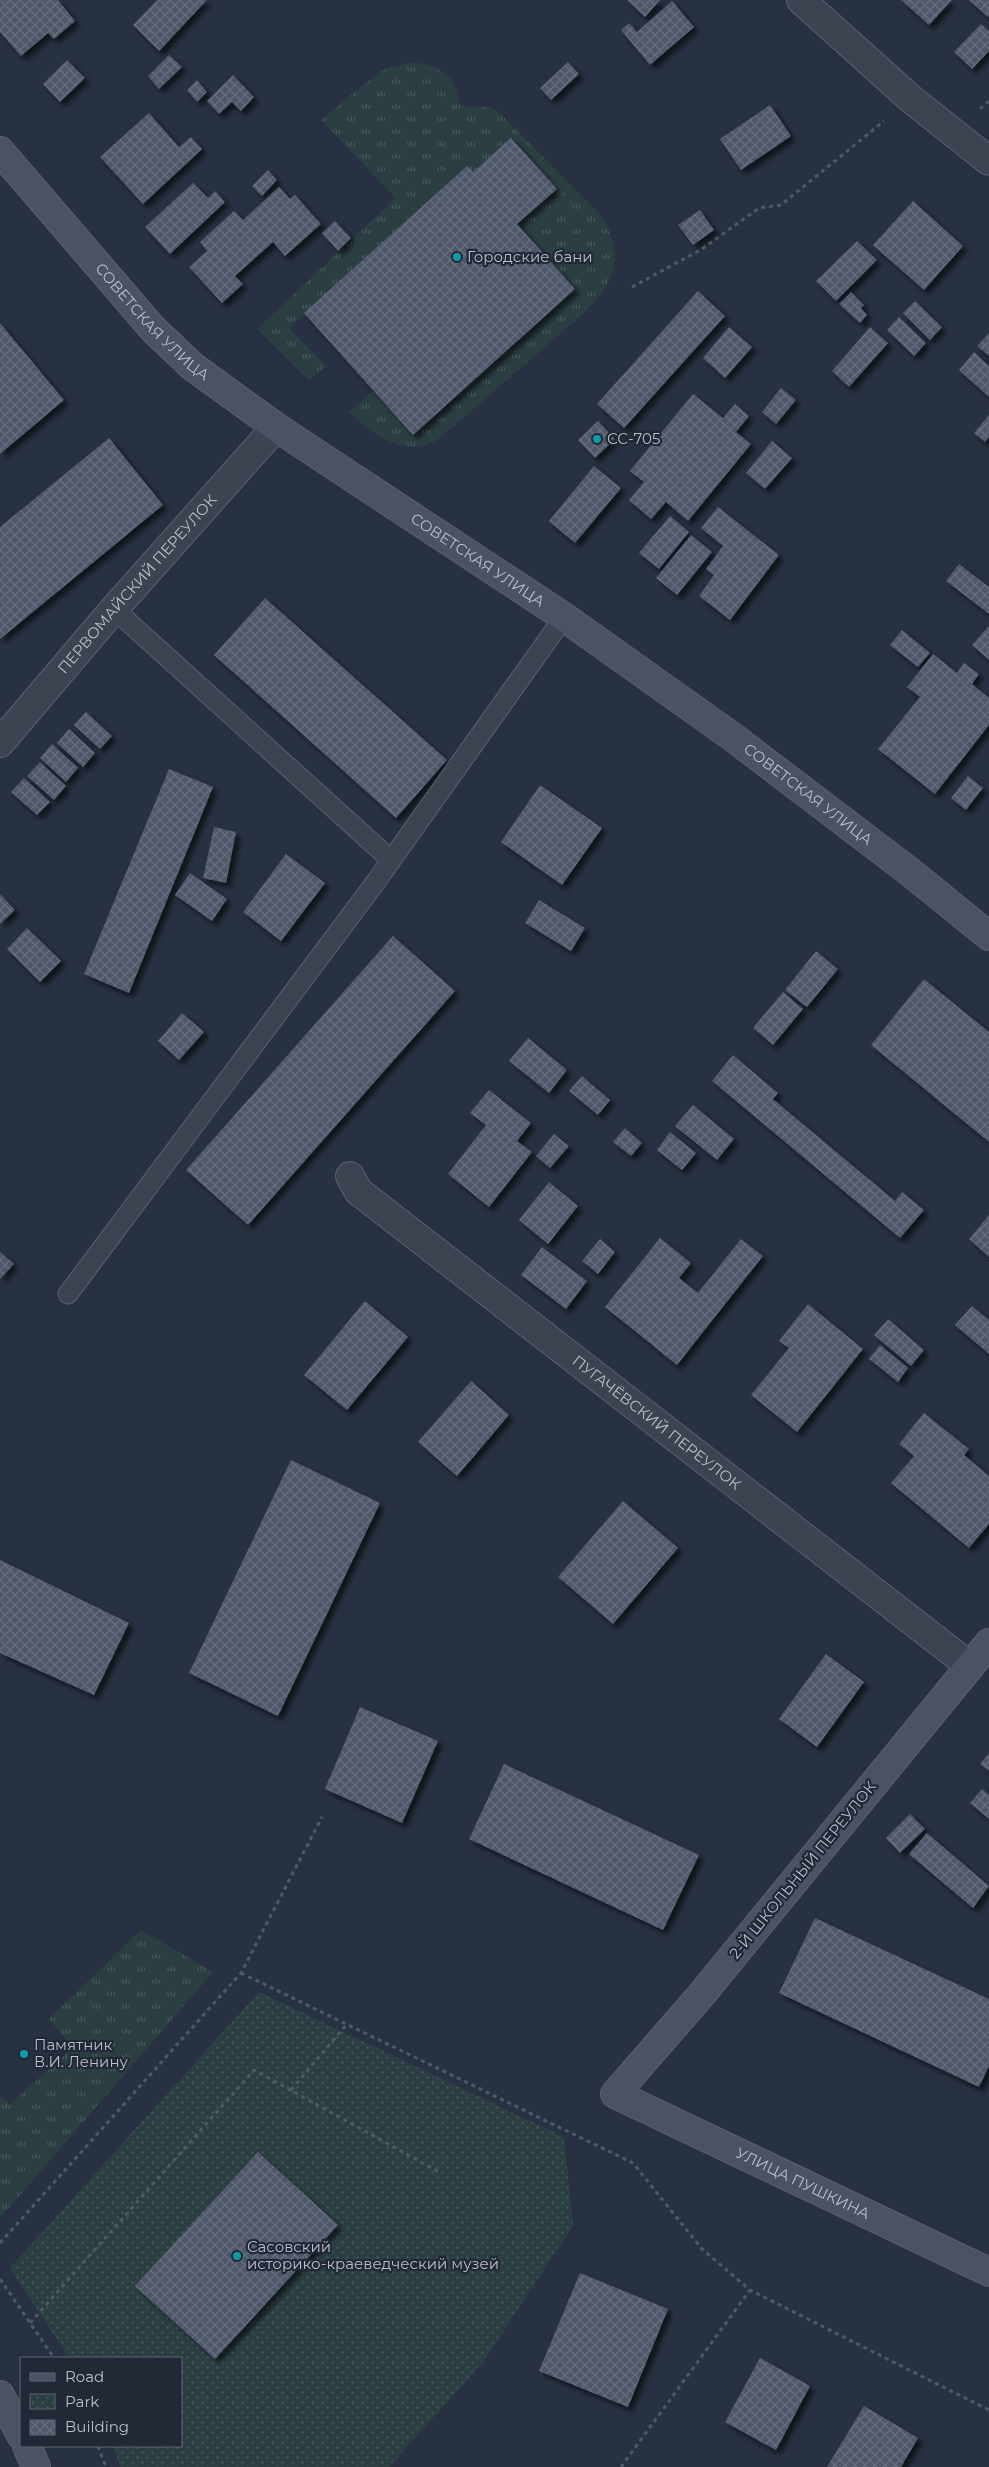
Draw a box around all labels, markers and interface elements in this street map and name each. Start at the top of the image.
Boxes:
place label: Городские бани [467,247,593,266]
marker: Городские бани [451,251,463,263]
street label: СОВЕТСКАЯ УЛИЦА [91,259,213,384]
place label: СС-705 [607,429,661,448]
marker: СС-705 [591,433,603,445]
street label: ПЕРВОМАЙСКИЙ ПЕРЕУЛОК [53,490,221,677]
street label: СОВЕТСКАЯ УЛИЦА [407,509,549,611]
street label: СОВЕТСКАЯ УЛИЦА [740,739,876,849]
street label: ПУГАЧЁВСКИЙ ПЕРЕУЛОК [569,1351,745,1494]
street label: 2-Й ШКОЛЬНЫЙ ПЕРЕУЛОК [725,1777,880,1962]
place label: Памятник В.И. Ленину [34,2035,129,2071]
marker: Памятник В.И. Ленину [18,2048,30,2060]
street label: УЛИЦА ПУШКИНА [733,2143,873,2223]
place label: Сасовский историко-краеведческий музей [247,2237,499,2273]
marker: Сасовский историко-краеведческий музей [231,2250,243,2262]
legend [20,2357,182,2447]
text: Road [65,2367,104,2386]
text: Park [65,2392,99,2411]
text: Building [65,2417,129,2436]

